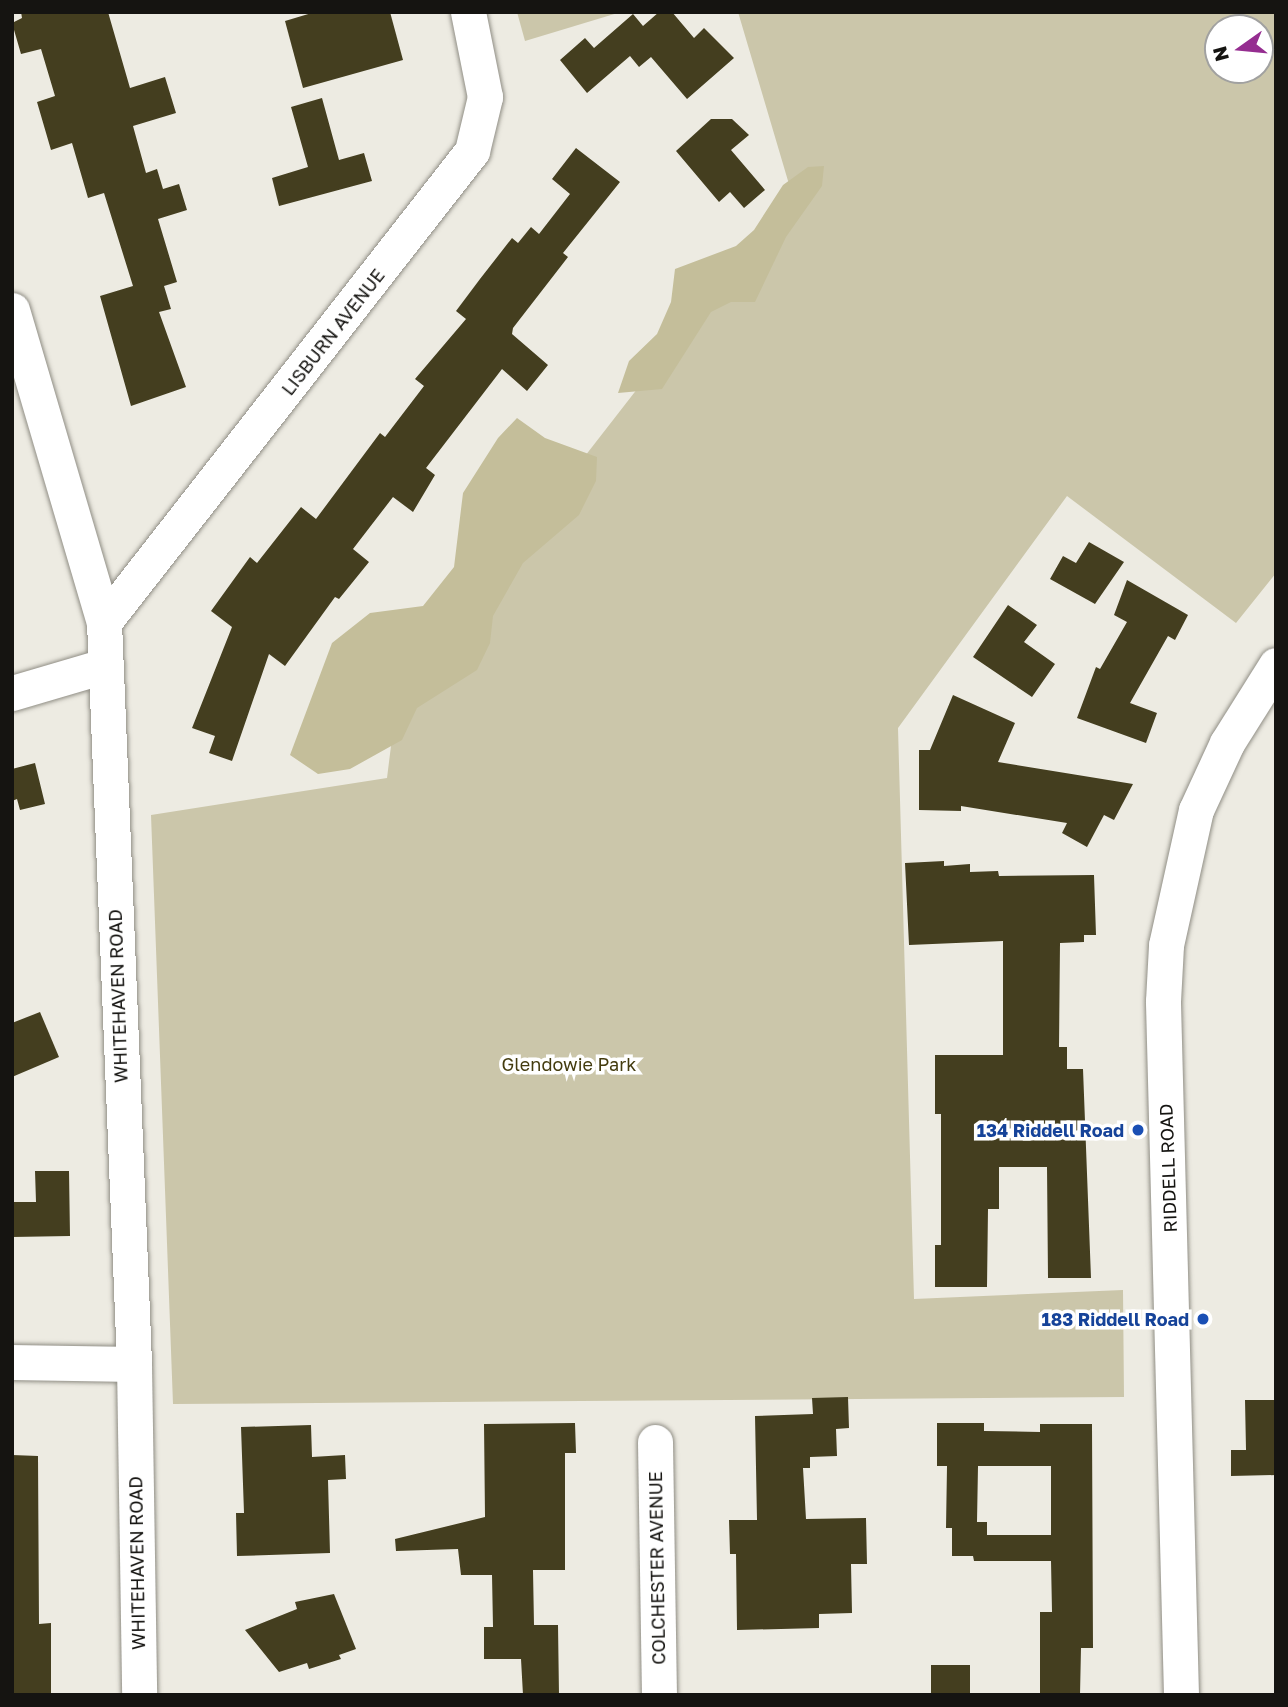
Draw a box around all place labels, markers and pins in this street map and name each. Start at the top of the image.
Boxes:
place label: 134 Riddell Road [977,1119,1124,1141]
marker: 134 Riddell Road [1130,1122,1146,1138]
place label: 183 Riddell Road [1041,1308,1189,1330]
marker: 183 Riddell Road [1195,1311,1211,1327]

